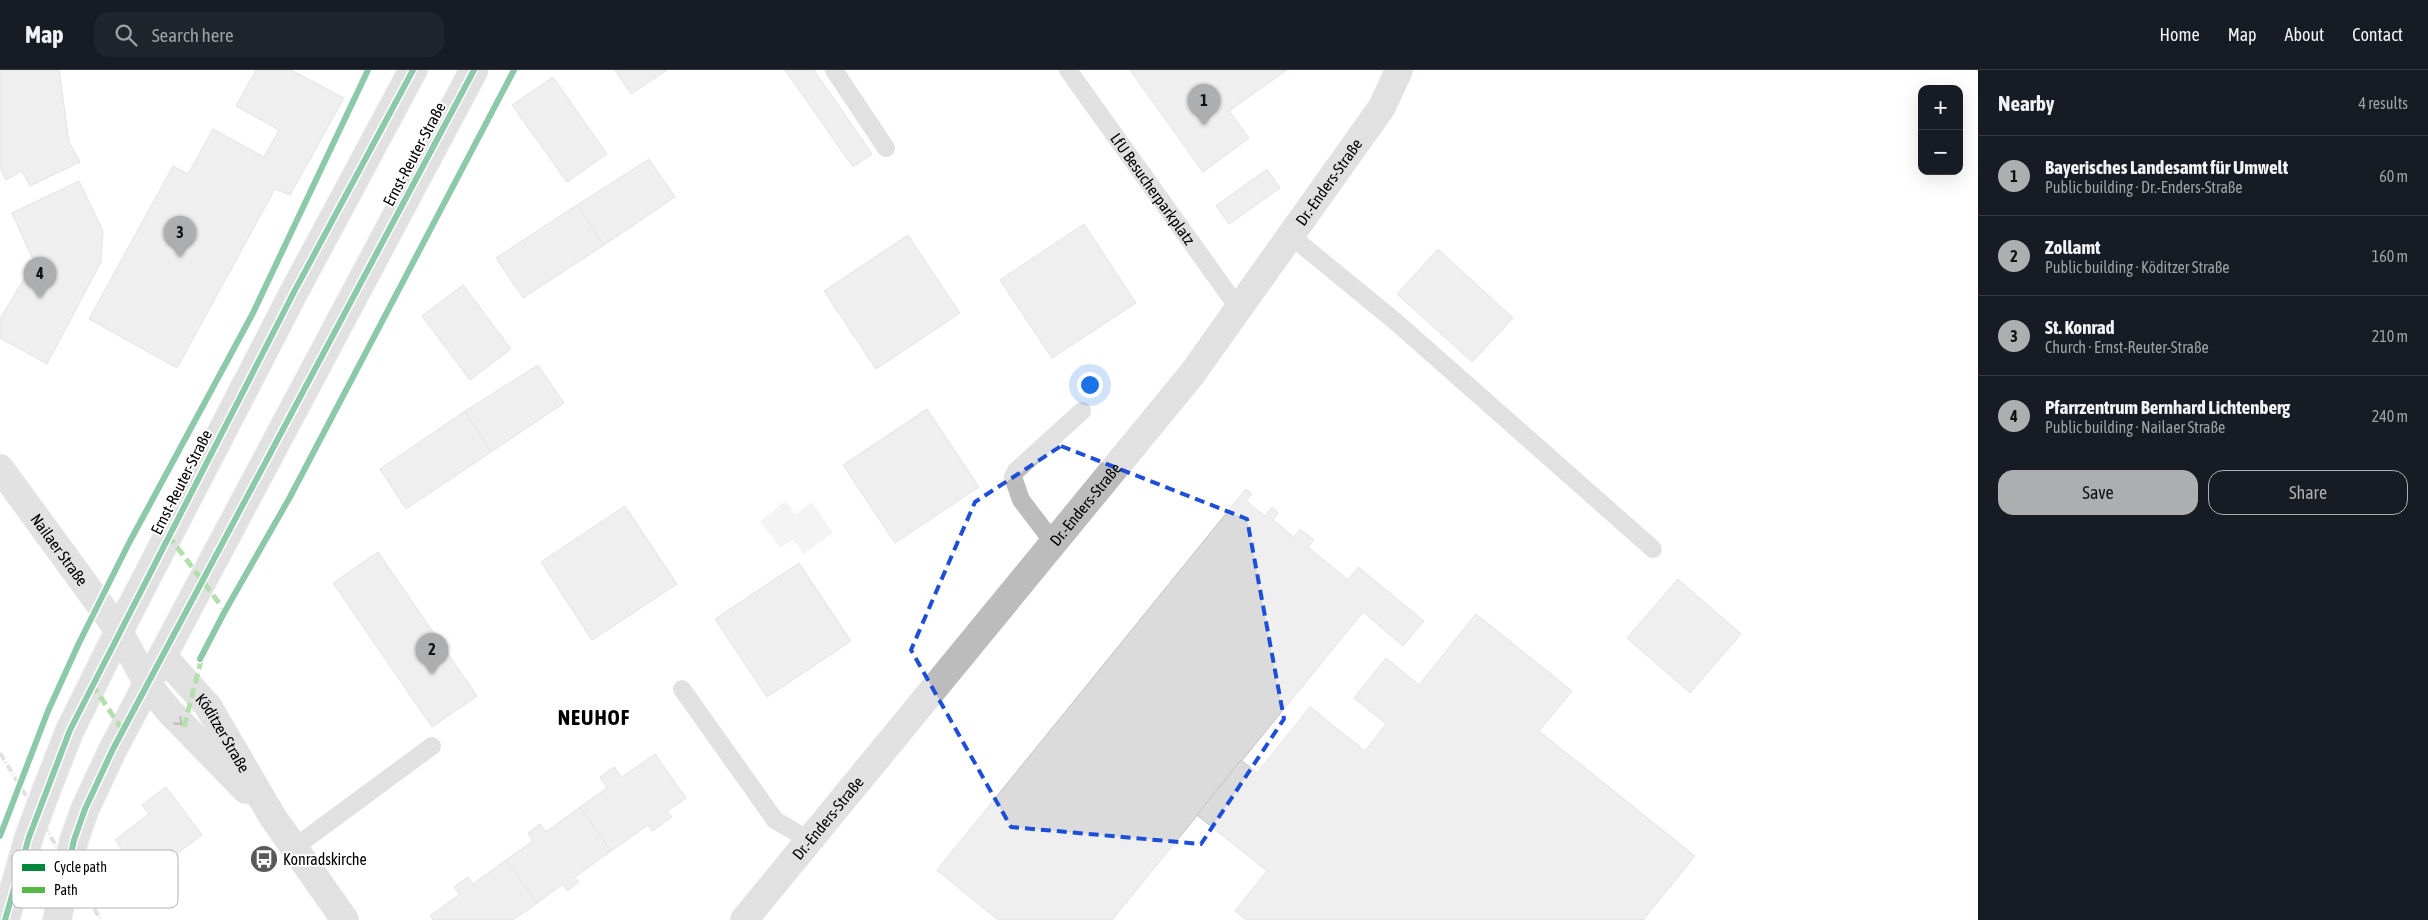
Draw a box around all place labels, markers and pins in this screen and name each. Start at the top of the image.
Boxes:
pin: 1 [1188,84,1220,125]
pin: 3 [164,216,196,257]
pin: 4 [24,257,56,298]
pin: 2 [416,633,448,674]
bus stop icon: Konradskirche [249,844,279,874]
place label: Konradskirche [283,850,367,868]

